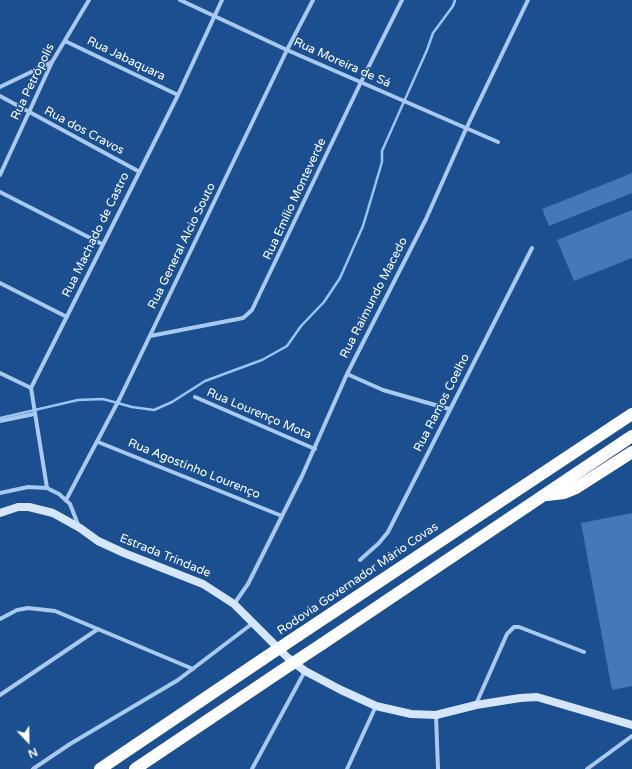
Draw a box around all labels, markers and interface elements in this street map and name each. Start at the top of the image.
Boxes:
street label: Rua Jabaquara [84,34,168,84]
street label: Rua Moreira de Sá [291,35,393,91]
street label: Rua Petrópolis [8,41,58,123]
street label: Rua dos Cravos [42,104,126,158]
street label: Rua Emílio Monteverde [260,136,330,262]
street label: Rua Machado de Castro [59,170,133,300]
street label: Rua General Alcio Souto [145,181,219,311]
street label: Rua Raimundo Macedo [337,235,411,361]
street label: Rua Ramos Coelho [411,352,473,454]
street label: Rua Lourenço Mota [204,385,314,443]
street label: Rua Agostinho Lourenço [126,436,262,502]
street label: Rodovia Governador Mário Covas [275,520,441,638]
street label: Estrada Trindade [117,531,213,581]
north arrow [8,721,48,761]
text: N [26,745,39,760]

